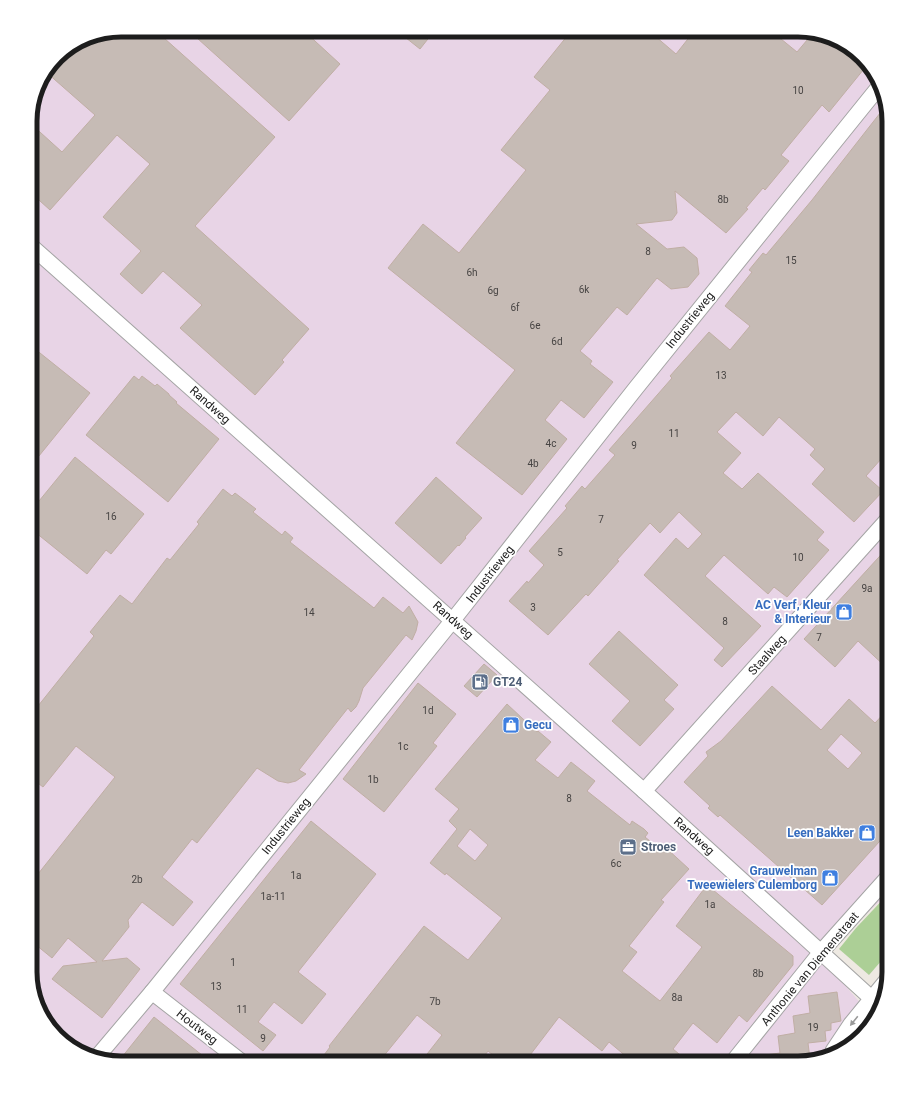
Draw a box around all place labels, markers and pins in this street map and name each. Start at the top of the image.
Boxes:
place label: AC Verf, Kleur & Interieur [755,598,832,626]
shop icon: AC Verf, Kleur & Interieur [834,602,854,622]
fuel station icon: GT24 [470,672,490,692]
place label: GT24 [493,675,523,689]
shop icon: Gecu [501,715,521,735]
place label: Gecu [524,718,552,732]
shop icon: Leen Bakker [857,823,877,843]
place label: Leen Bakker [787,826,855,840]
office icon: Stroes [618,837,638,857]
place label: Stroes [641,840,676,854]
place label: Grauwelman Tweewielers Culemborg [687,864,817,892]
shop icon: Grauwelman Tweewielers Culemborg [820,868,840,888]

